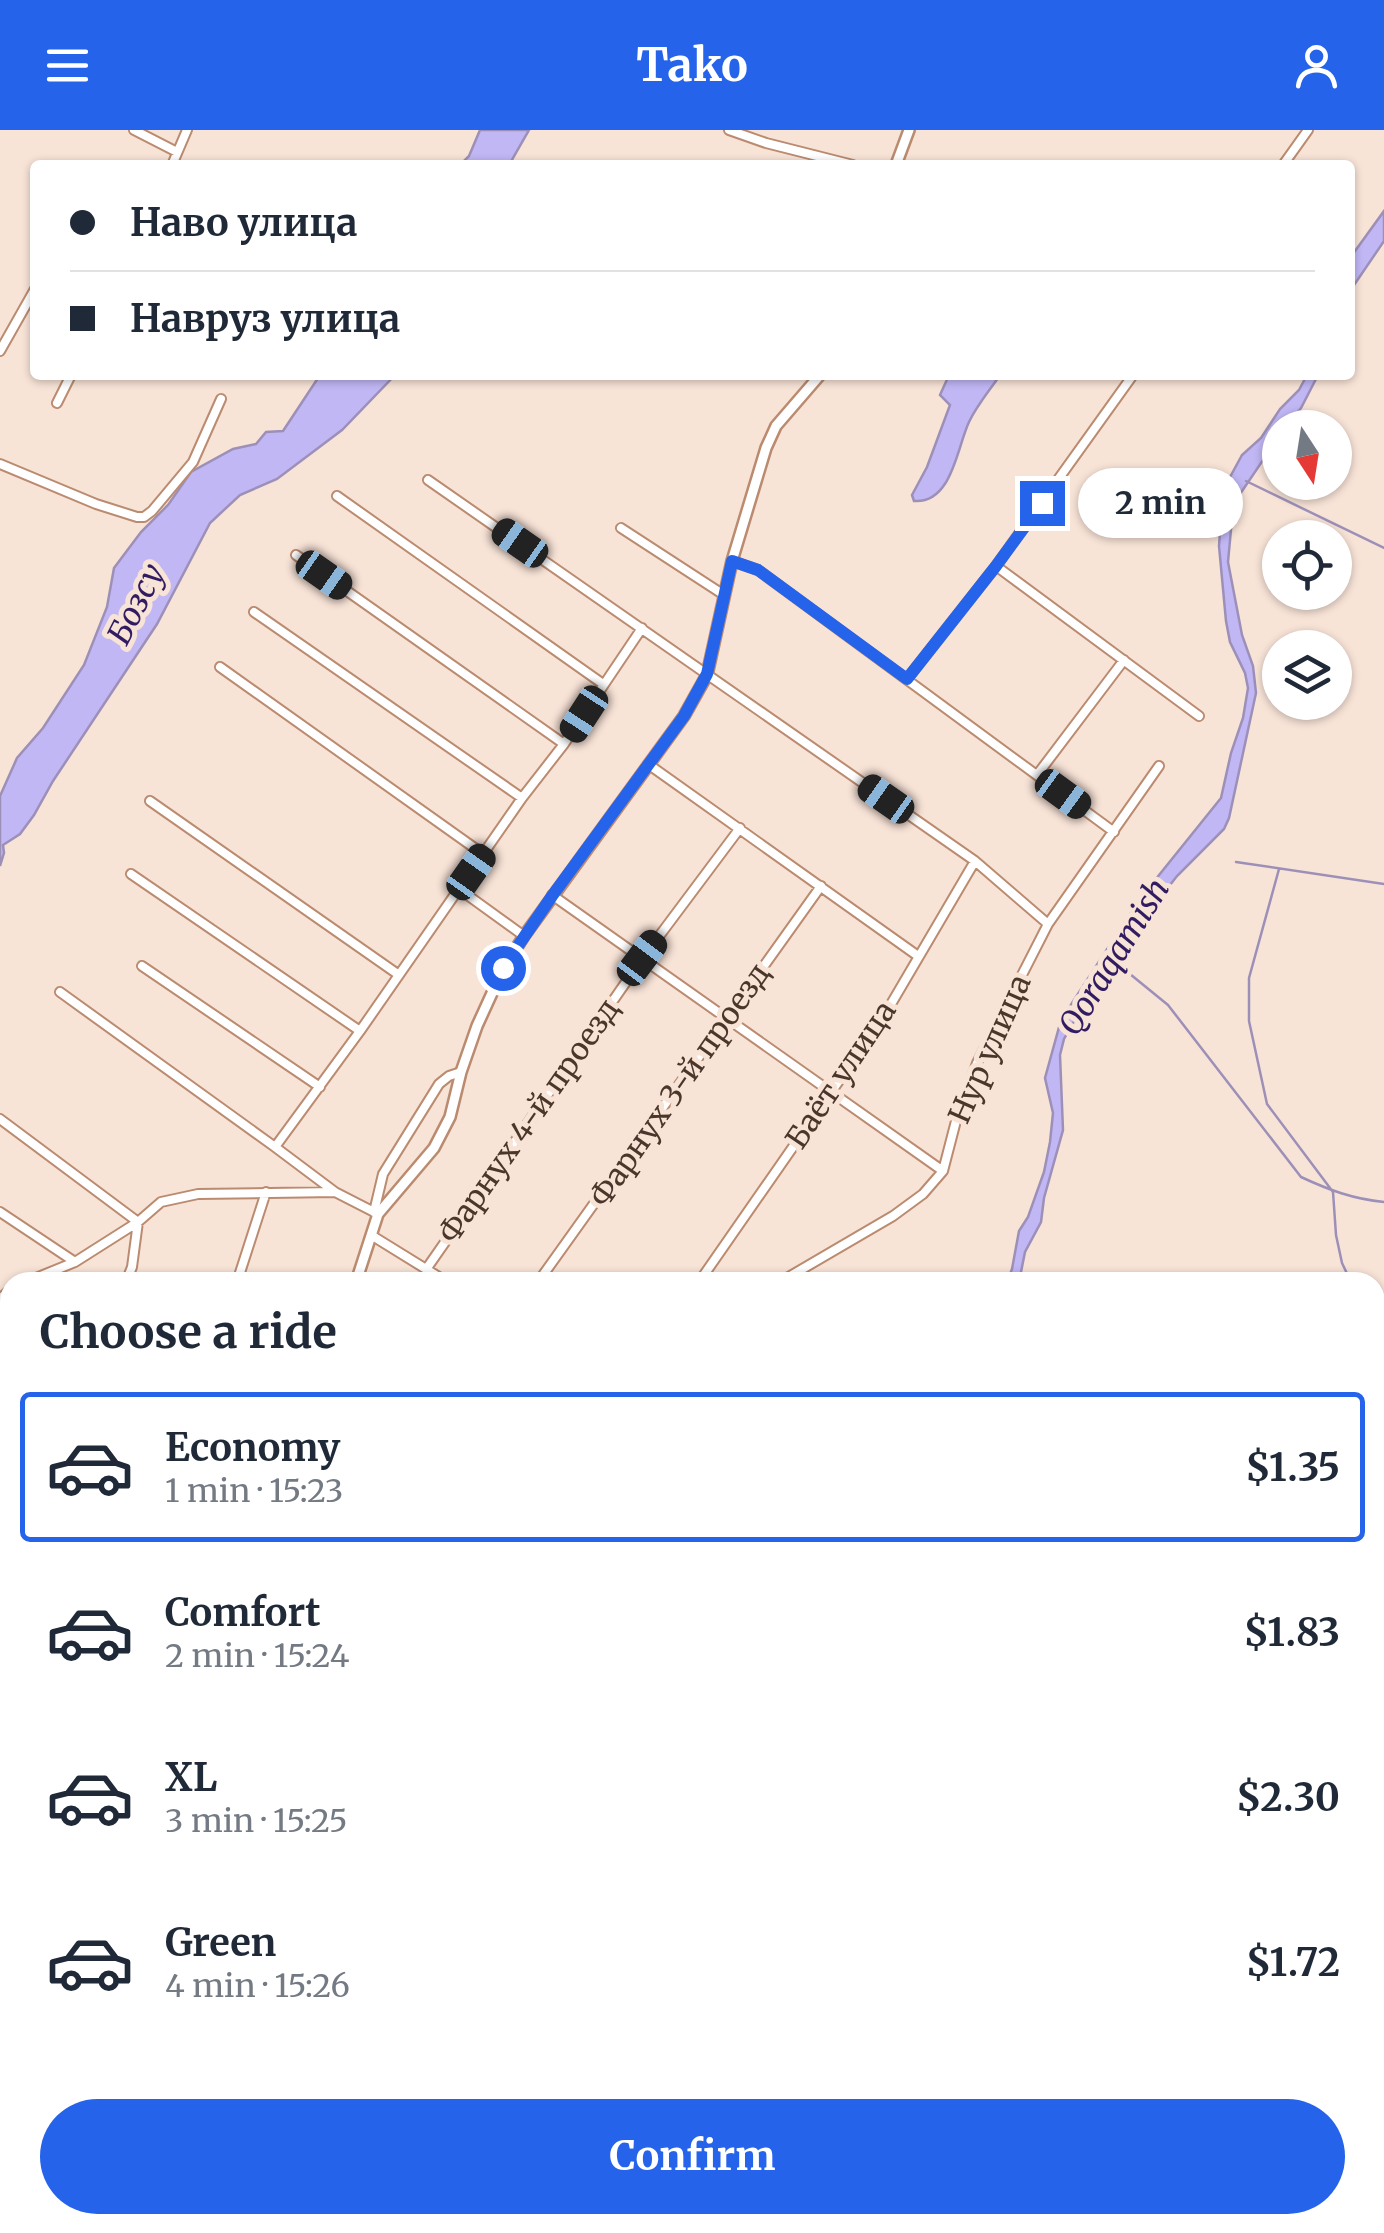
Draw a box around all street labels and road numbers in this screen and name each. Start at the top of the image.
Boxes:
street label: Фарнух 3-й проезд [581,955,778,1214]
street label: Нур улица [939,968,1039,1129]
street label: Фарнух 4-й проезд [429,991,627,1250]
street label: Баёт улица [777,993,904,1156]

